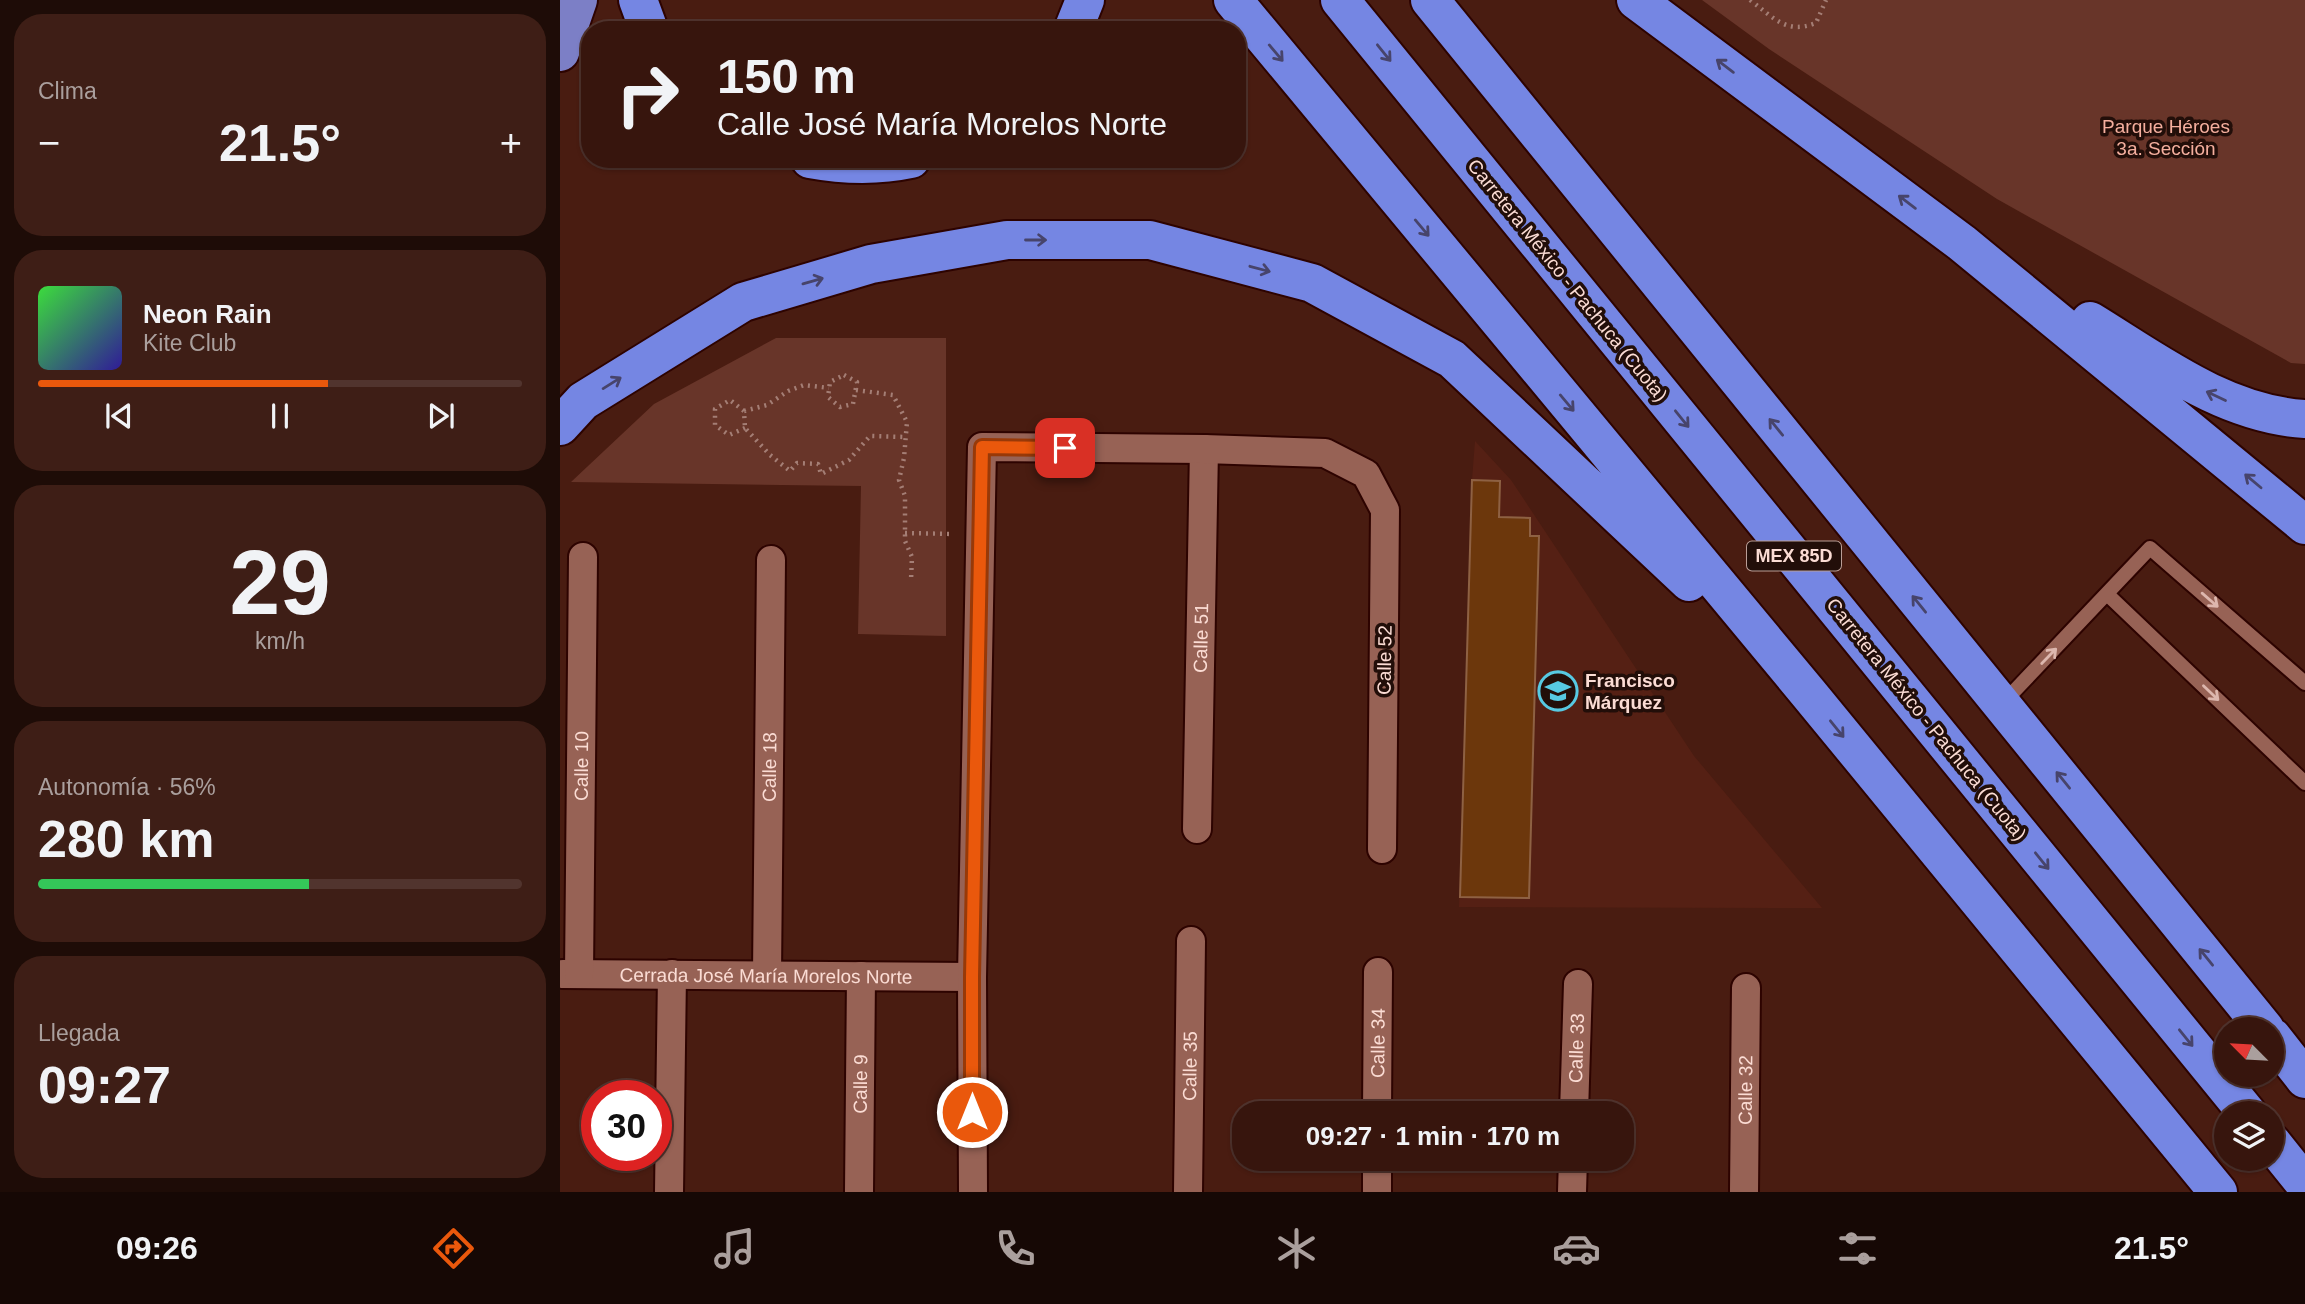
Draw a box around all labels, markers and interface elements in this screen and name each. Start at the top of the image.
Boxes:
one-way arrow [1268,43,1284,61]
one-way arrow [1376,43,1391,61]
icon: right [602,49,693,140]
text: 150 m [717,49,856,103]
one-way arrow [1715,59,1734,74]
text: Clima [38,78,97,104]
text: Calle José María Morelos Norte [717,106,1167,142]
text: 21.5° [219,114,341,172]
park label: Parque Héroes 3a. Sección [2102,116,2230,159]
text: − [38,122,60,164]
text: + [500,122,522,164]
street label: Carretera México - Pachuca (Cuota) [1463,155,1672,406]
one-way arrow [1898,195,1917,209]
one-way arrow [1414,218,1429,236]
one-way arrow [1025,233,1048,247]
one-way arrow [1248,263,1271,276]
one-way arrow [802,274,824,287]
text: Neon Rain [143,299,272,329]
text: Kite Club [143,330,236,356]
one-way arrow [601,375,621,389]
one-way arrow [2206,388,2227,402]
one-way arrow [1559,393,1575,411]
icon: previous [100,397,138,435]
icon: pause [261,397,299,435]
icon: next [422,397,460,435]
one-way arrow [1674,410,1690,428]
pin [1035,418,1095,478]
one-way arrow [1768,419,1784,437]
icon: arrive [1046,429,1084,467]
one-way arrow [2245,473,2263,489]
text: 29 [229,532,331,633]
road number: MEX 85D [1747,542,1841,570]
one-way arrow [2201,592,2219,608]
street label: Carretera México - Pachuca (Cuota) [1822,594,2031,845]
one-way arrow [1912,595,1927,613]
street label: Calle 51 [1190,603,1212,673]
street label: Calle 52 [1373,625,1396,695]
text: km/h [255,628,305,654]
one-way arrow [2040,648,2057,665]
school or university icon: Francisco Márquez [1537,670,1579,712]
place label: Francisco Márquez [1585,670,1675,713]
one-way arrow [2202,684,2219,701]
one-way arrow [1829,719,1845,737]
street label: Calle 10 [571,731,592,801]
street label: Calle 18 [759,732,780,802]
one-way arrow [2055,772,2070,790]
text: Autonomía · 56% [38,774,216,800]
text: 280 km [38,810,214,868]
one-way arrow [2035,852,2050,870]
one-way arrow [2199,948,2214,967]
street label: Cerrada José María Morelos Norte [620,964,912,988]
street label: Calle 34 [1367,1008,1389,1078]
street label: Calle 33 [1565,1013,1588,1083]
north arrow [2214,1017,2284,1087]
map controls [2214,1017,2284,1171]
text: Llegada [38,1020,120,1046]
one-way arrow [2178,1028,2194,1046]
street label: Calle 35 [1179,1031,1201,1101]
street label: Calle 9 [850,1054,871,1114]
street label: Calle 32 [1735,1055,1756,1125]
text: 09:27 [38,1056,171,1114]
position arrow [935,1075,1009,1149]
speed limit sign: 30 [581,1080,672,1171]
button: layers [2214,1101,2284,1171]
text: 09:27 · 1 min · 170 m [1306,1121,1560,1151]
icon: directions [429,1224,478,1273]
icon: music [710,1224,759,1273]
icon: phone [991,1224,1040,1273]
icon: climate [1272,1224,1321,1273]
icon: car [1552,1224,1601,1273]
icon: filters [1833,1224,1882,1273]
text: 09:26 [116,1230,198,1266]
text: 21.5° [2114,1230,2189,1266]

